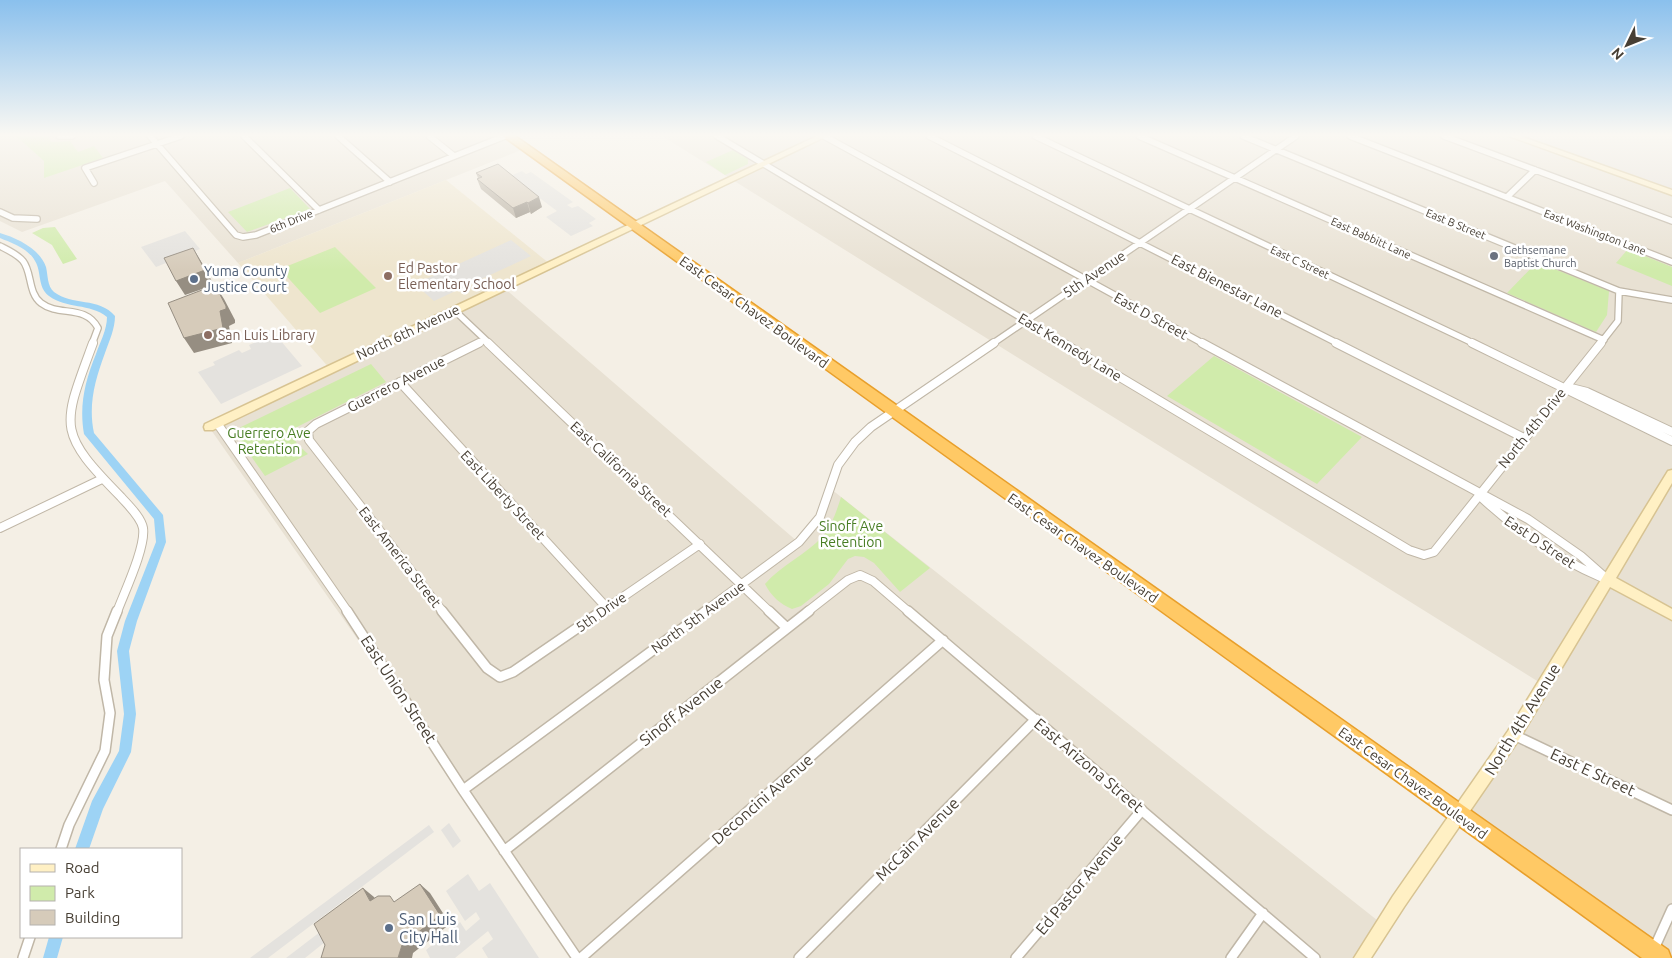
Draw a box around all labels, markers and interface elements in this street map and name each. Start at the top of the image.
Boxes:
north arrow [1602,20,1652,70]
text: N [1608,45,1627,63]
street label: 6th Drive [268,207,314,235]
street label: East B Street [1424,207,1488,242]
street label: East Washington Lane [1542,207,1648,257]
street label: East Babbitt Lane [1329,215,1413,261]
street label: East C Street [1269,243,1332,281]
place label: Gethsemane Baptist Church [1504,244,1577,269]
street label: 5th Avenue [1060,247,1128,301]
marker: Gethsemane Baptist Church [1488,250,1500,262]
street label: East Bienestar Lane [1169,251,1285,321]
street label: East Cesar Chavez Boulevard [677,253,831,371]
place label: Ed Pastor Elementary School [398,260,516,292]
place label: Yuma County Justice Court [204,263,288,295]
marker: Ed Pastor Elementary School [382,270,394,282]
marker: Yuma County Justice Court [188,273,200,285]
street label: East D Street [1111,289,1191,343]
street label: North 6th Avenue [354,301,462,363]
street label: East Kennedy Lane [1015,310,1125,384]
place label: San Luis Library [218,327,315,343]
marker: San Luis Library [202,329,214,341]
street label: Guerrero Avenue [345,353,447,415]
street label: North 4th Drive [1495,385,1569,471]
street label: East California Street [567,418,675,520]
park label: Guerrero Ave Retention [227,425,311,457]
street label: East Liberty Street [458,447,549,543]
street label: East Cesar Chavez Boulevard [1005,490,1161,606]
street label: East America Street [356,503,445,611]
street label: East D Street [1502,512,1579,572]
park label: Sinoff Ave Retention [819,518,883,550]
street label: North 5th Avenue [648,578,748,656]
street label: 5th Drive [573,589,629,635]
street label: East Union Street [357,632,441,747]
street label: North 4th Avenue [1480,660,1564,778]
street label: Sinoff Avenue [636,673,726,749]
street label: East Arizona Street [1031,714,1148,816]
street label: East Cesar Chavez Boulevard [1336,724,1490,842]
street label: East E Street [1548,745,1639,800]
street label: Deconcini Avenue [708,750,816,848]
street label: McCain Avenue [872,794,962,884]
street label: Ed Pastor Avenue [1032,830,1126,938]
legend [20,848,182,938]
text: Road [65,859,100,876]
text: Park [65,884,95,901]
text: Building [65,909,120,926]
place label: San Luis City Hall [399,910,458,946]
marker: San Luis City Hall [383,922,395,934]

